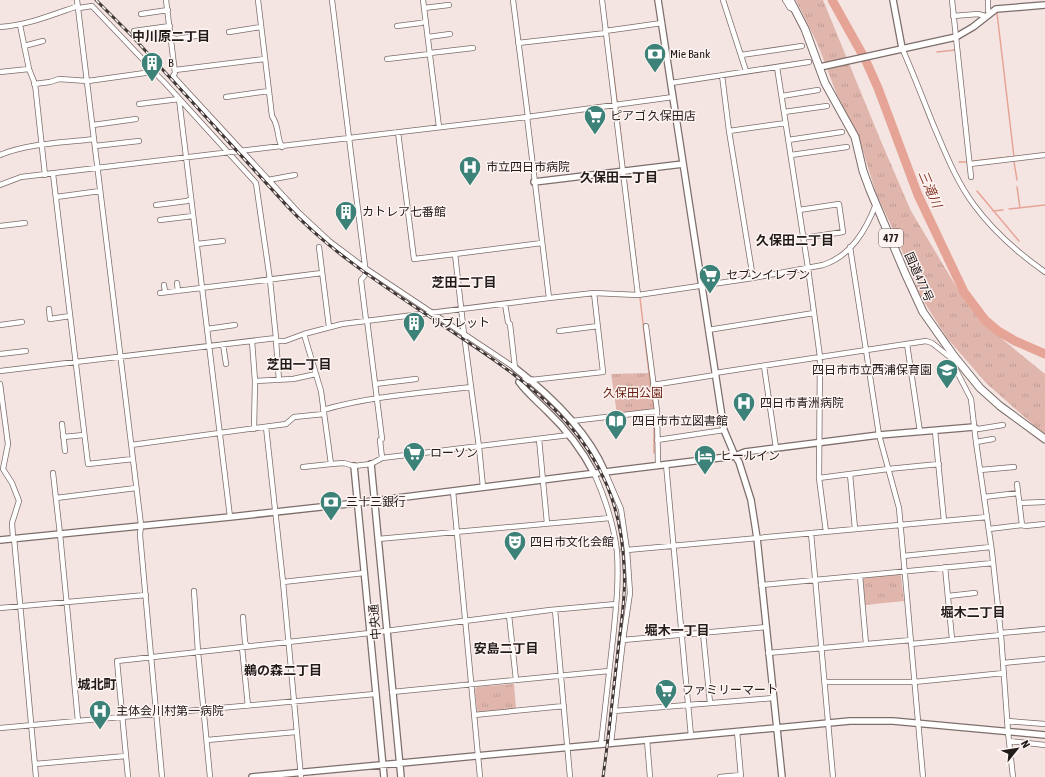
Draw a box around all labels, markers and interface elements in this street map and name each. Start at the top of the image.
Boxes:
district label: 中川原二丁目 [132,29,210,44]
bank icon: Mie Bank [642,41,668,74]
place label: Mie Bank [670,47,711,61]
building icon: B [139,50,165,83]
place label: B [168,56,174,70]
supermarket icon: ピアゴ 久保田店 [582,103,608,136]
place label: ピアゴ 久保田店 [610,109,696,123]
hospital icon: 市立四日市病院 [457,154,483,187]
place label: 市立四日市病院 [486,160,570,174]
water label: 三滝川 [915,168,945,212]
district label: 久保田一丁目 [580,170,658,185]
building icon: カトレア七番館 [333,199,359,232]
place label: カトレア七番館 [362,205,446,219]
road number: 477 [879,229,903,247]
district label: 久保田二丁目 [756,233,834,248]
street label: 国道477号 [902,250,936,304]
supermarket icon: セブンイレブン [697,262,723,295]
place label: セブンイレブン [726,268,810,282]
district label: 芝田二丁目 [431,275,497,290]
building icon: リブレット [401,310,427,343]
place label: リブレット [430,316,490,330]
district label: 芝田一丁目 [266,357,332,372]
school or university icon: 四日市市立西浦保育園 [934,357,960,390]
place label: 四日市市立西浦保育園 [812,363,932,377]
park label: 久保田公園 [603,386,663,400]
hospital icon: 四日市青洲病院 [731,390,757,423]
place label: 四日市青洲病院 [760,396,844,410]
library icon: 四日市市立図書館 [603,408,629,441]
place label: 四日市市立図書館 [632,414,728,428]
supermarket icon: ローソン [401,440,427,473]
hotel icon: ヒールイン [692,443,718,476]
place label: ローソン [430,446,478,460]
place label: ヒールイン [720,449,780,463]
bank icon: 三十三銀行 [318,489,344,522]
place label: 三十三銀行 [346,495,406,509]
theatre icon: 四日市文化会館 [502,529,528,562]
place label: 四日市文化会館 [530,535,614,549]
street label: 中央通 [366,603,384,641]
district label: 堀木二丁目 [940,605,1006,620]
district label: 堀木一丁目 [644,623,710,638]
district label: 安島二丁目 [473,641,539,656]
district label: 鵜の森二丁目 [244,663,322,678]
district label: 城北町 [77,677,117,692]
supermarket icon: ファミリーマート [653,677,679,710]
place label: ファミリーマート [682,683,778,697]
hospital icon: 主体会川村第一病院 [87,698,113,731]
place label: 主体会川村第一病院 [116,704,224,718]
north arrow [997,729,1037,769]
text: N [1019,738,1032,750]

